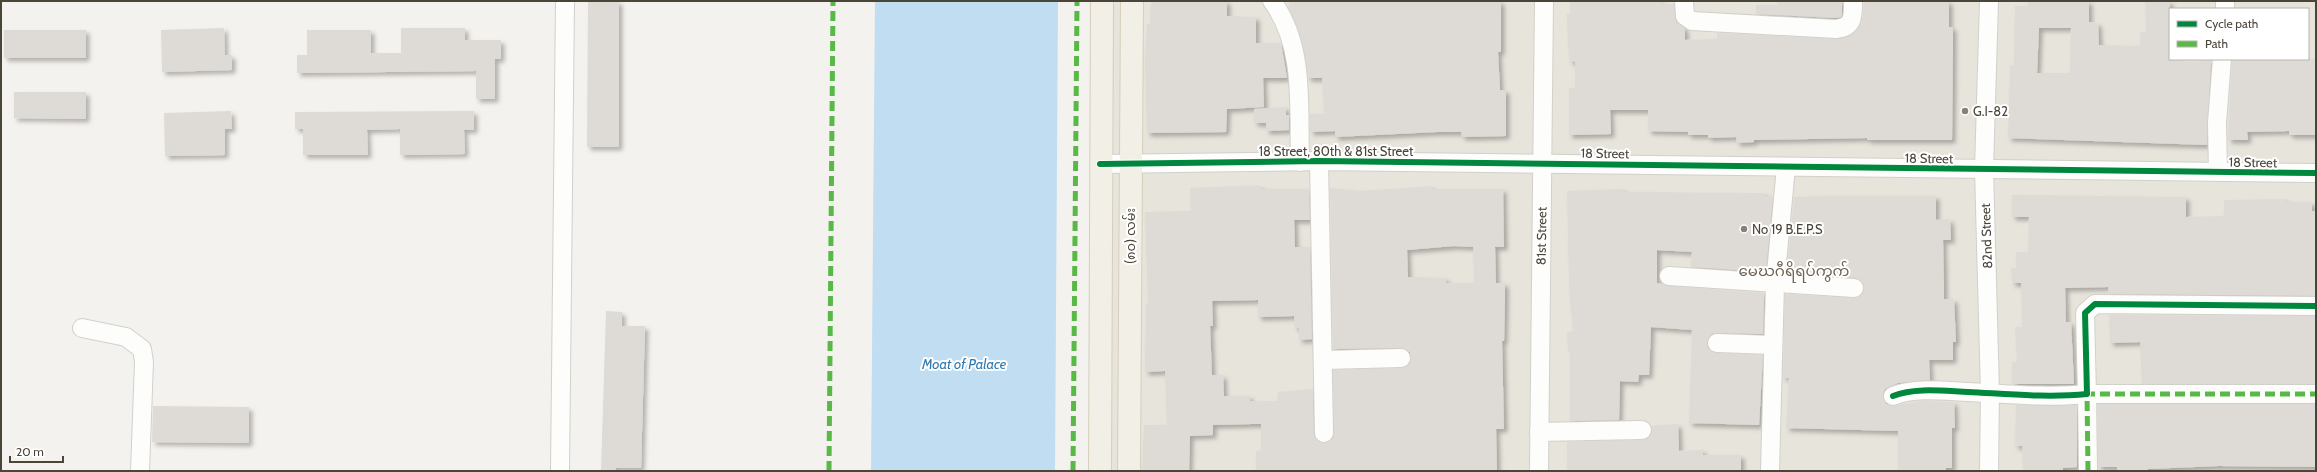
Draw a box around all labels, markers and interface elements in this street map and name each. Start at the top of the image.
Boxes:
legend [2169,8,2309,60]
text: Cycle path [2205,16,2258,31]
text: Path [2205,36,2228,51]
place label: G.I-82 [1973,103,2008,119]
marker: G.I-82 [1960,106,1970,116]
street label: 18 Street, 80th & 81st Street [1259,143,1414,159]
street label: 18 Street [1581,145,1630,161]
street label: 18 Street [1905,150,1954,166]
street label: 18 Street [2229,154,2278,170]
street label: 82nd Street [1977,202,1995,269]
street label: 81st Street [1532,206,1550,265]
street label: (၈၀) လမ်း [1122,208,1138,264]
place label: No 19 B.E.P.S [1752,221,1823,237]
marker: No 19 B.E.P.S [1739,224,1749,234]
district label: မေဃဂီရိရပ်ကွက် [1739,261,1850,283]
water label: Moat of Palace [921,355,1007,373]
scale bar [10,438,63,464]
text: 20 m [16,444,44,459]

